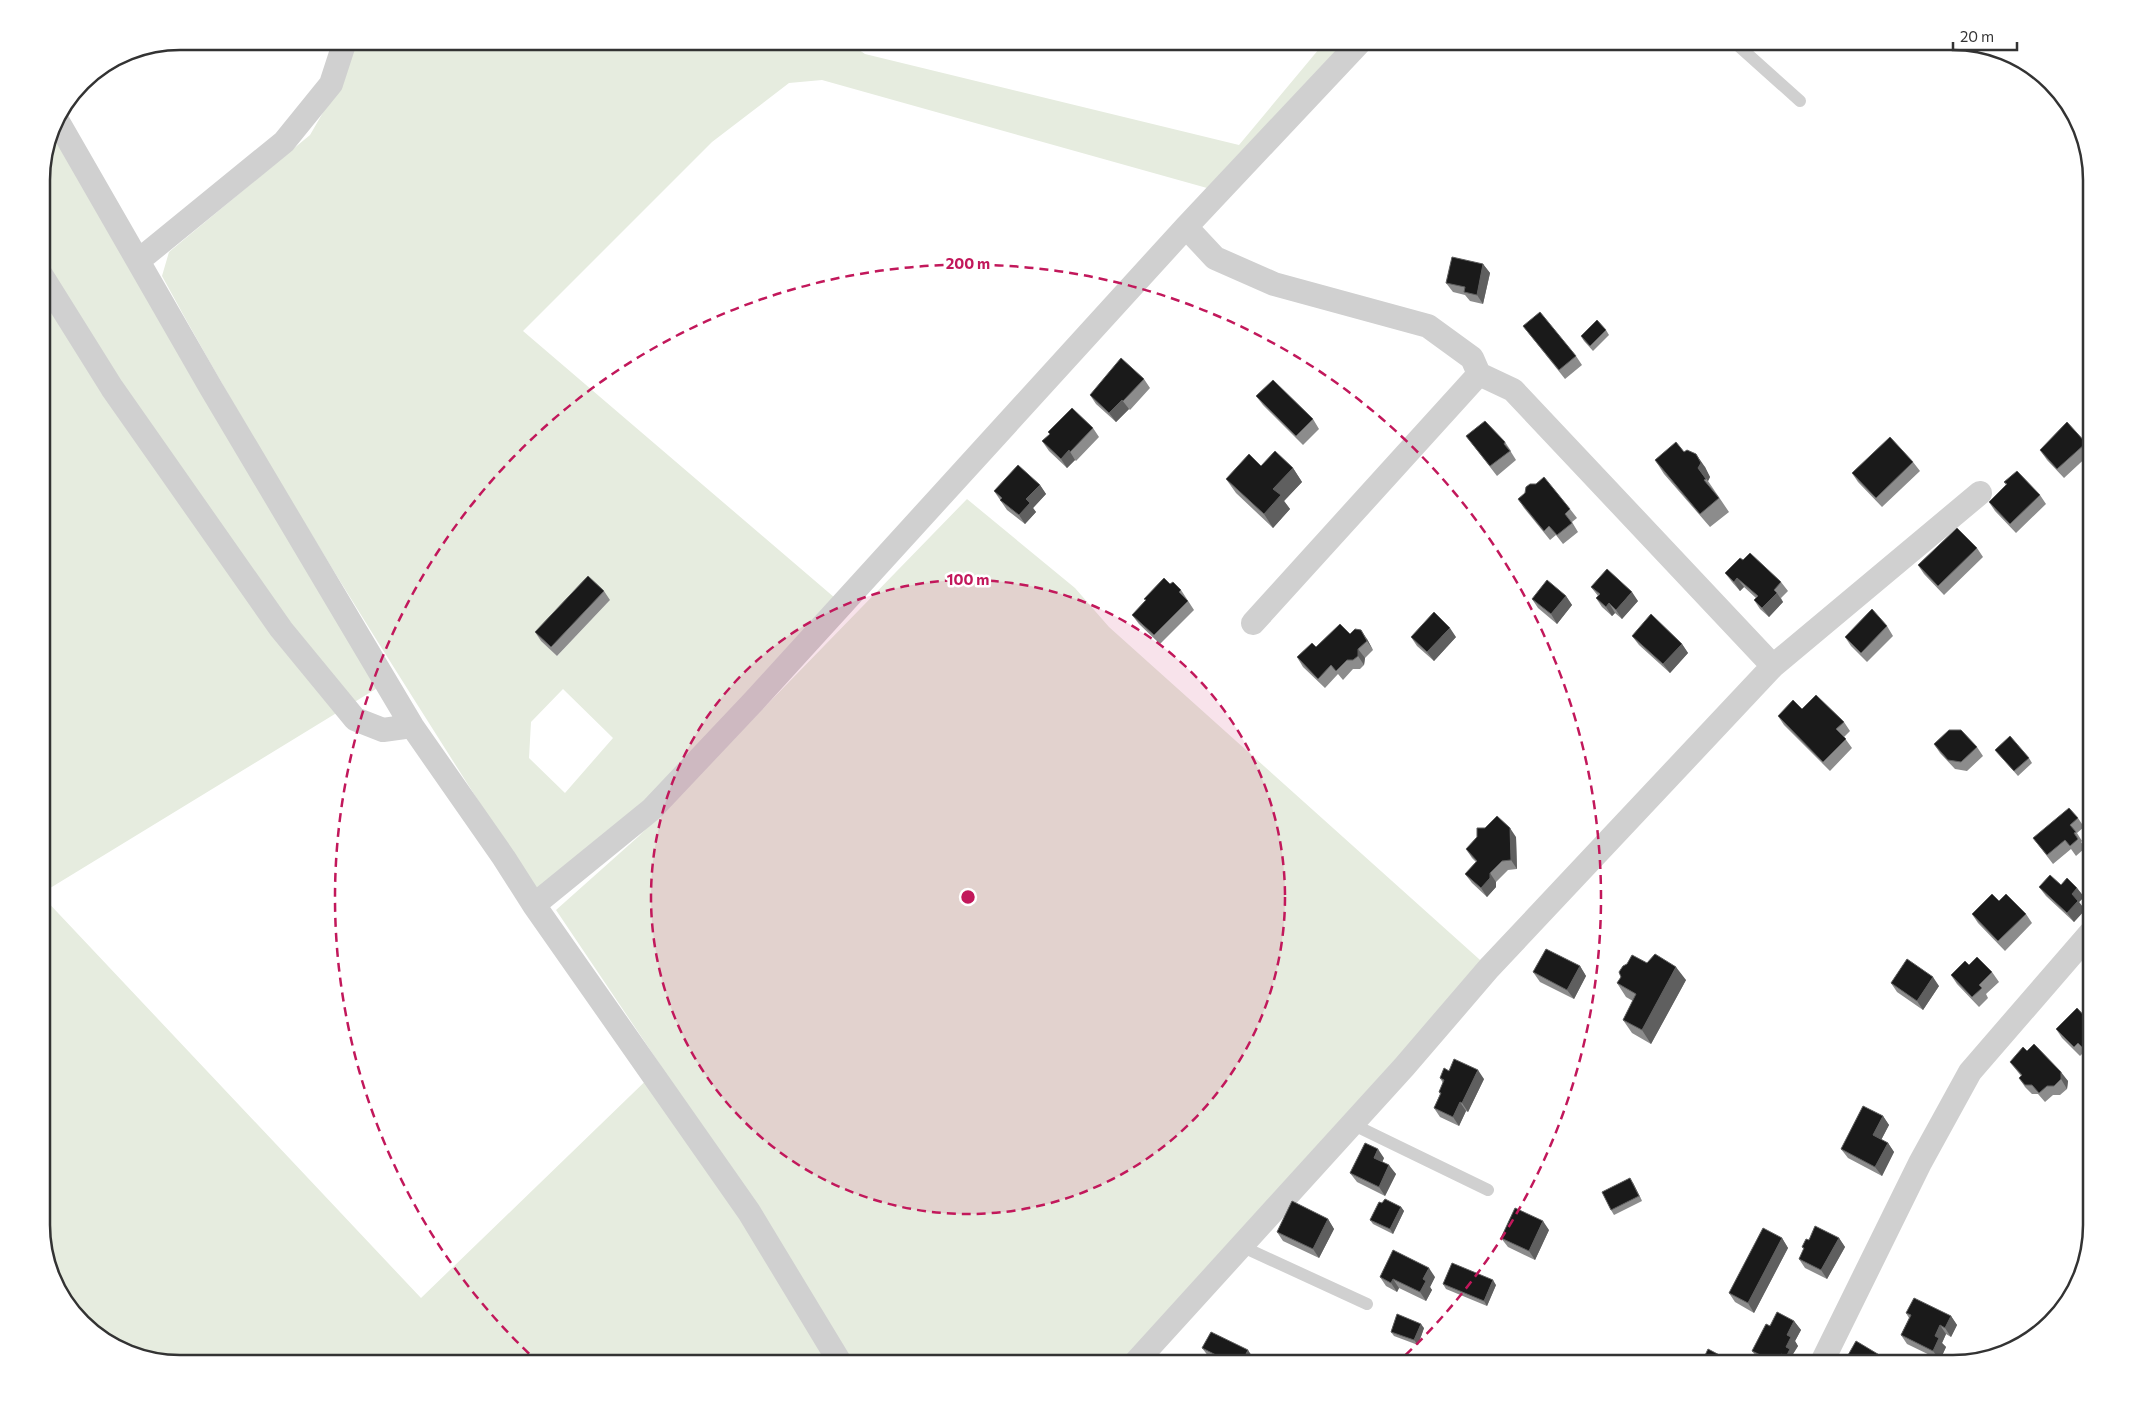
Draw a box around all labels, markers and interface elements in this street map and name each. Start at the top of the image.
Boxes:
scale bar [1953,20,2017,52]
text: 20 m [1960,27,1994,45]
text: 200 m [946,254,990,272]
text: 100 m [947,570,989,588]
centre of rings [959,888,977,906]

